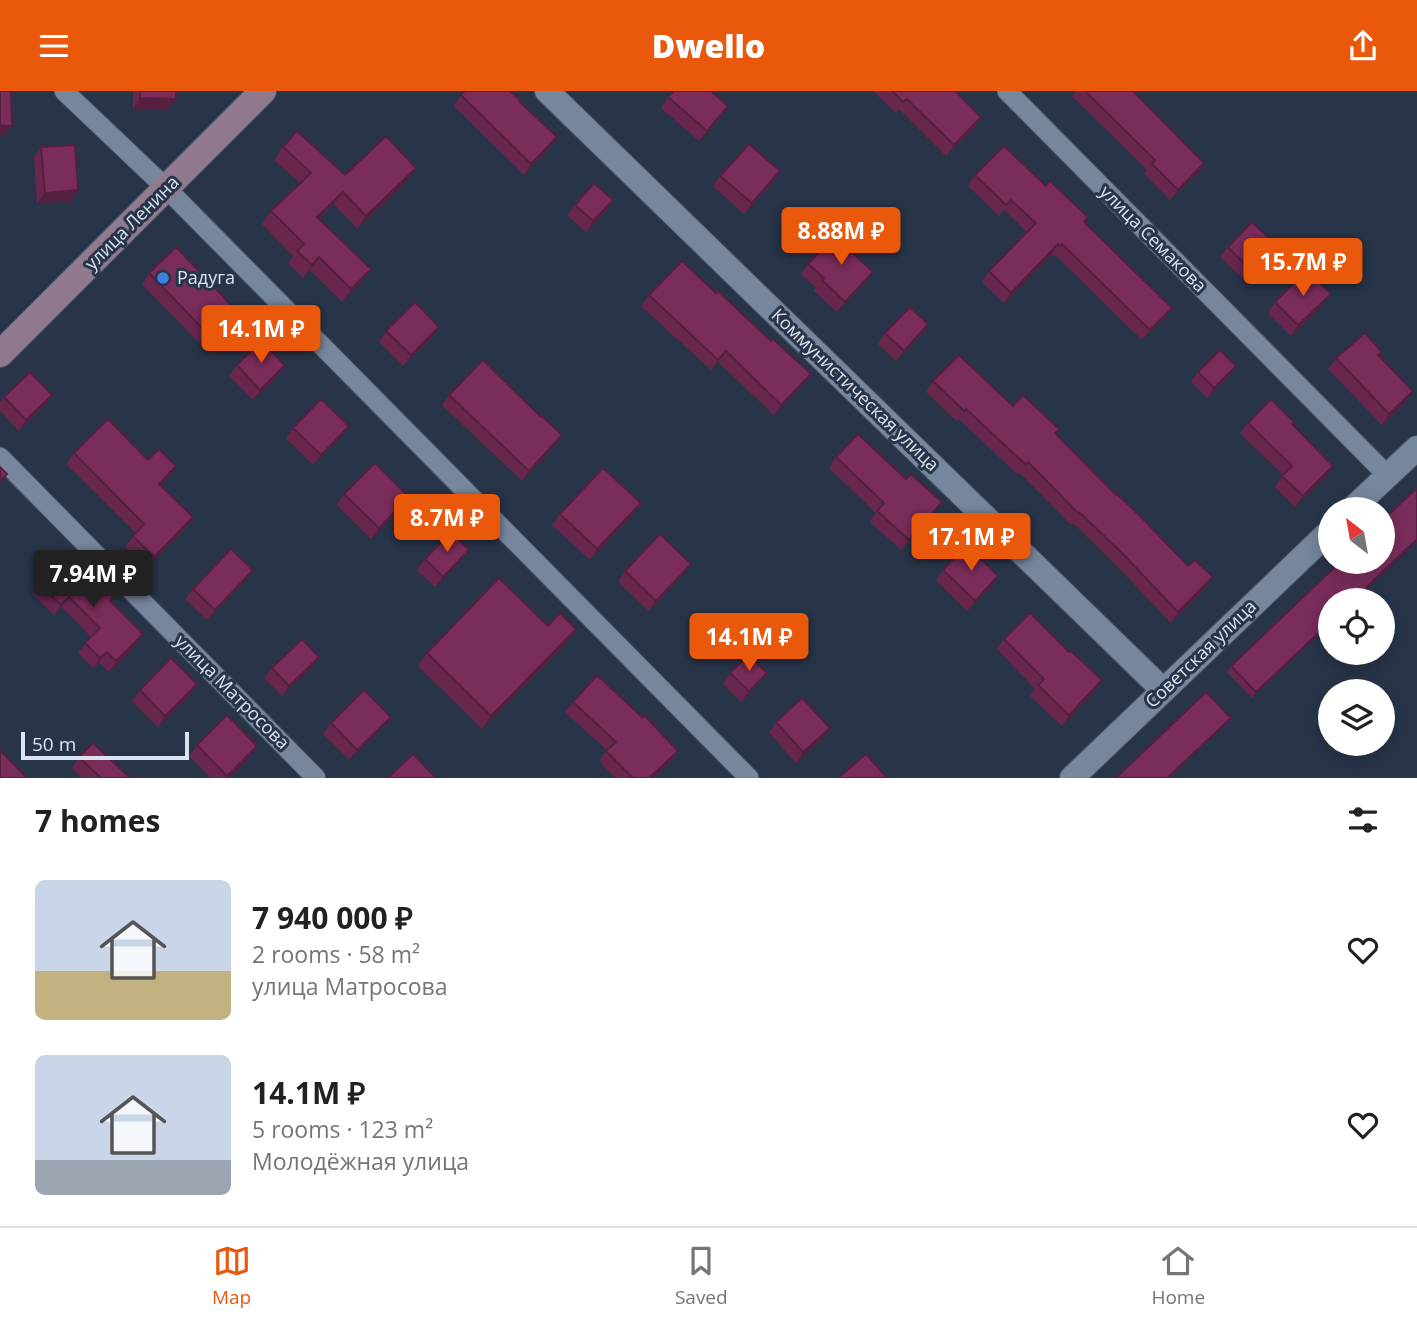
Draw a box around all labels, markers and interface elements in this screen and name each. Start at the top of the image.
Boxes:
text: Dwello [652,24,765,67]
icon: menu [35,27,73,65]
icon: share [1344,27,1382,65]
street label: улица Ленина [79,170,184,275]
street label: улица Семакова [1095,180,1212,297]
pin: 8.88M ₽ [776,207,906,267]
text: 8.88M ₽ [797,214,885,246]
pin: 15.7M ₽ [1238,239,1368,298]
text: 15.7M ₽ [1259,245,1347,277]
place label: Радуга [177,265,235,289]
marker: Радуга [155,270,171,286]
street label: Коммунистическая улица [767,303,945,476]
pin: 14.1M ₽ [196,306,326,365]
text: 14.1M ₽ [217,312,305,344]
pin: 8.7M ₽ [390,495,504,554]
north arrow [1318,497,1395,574]
map controls [1318,497,1395,756]
text: 8.7M ₽ [410,501,484,533]
pin: 17.1M ₽ [906,513,1036,573]
text: 17.1M ₽ [927,520,1015,552]
pin: 7.94M ₽ [28,551,158,610]
text: 7.94M ₽ [49,557,137,589]
button: locate [1318,588,1395,665]
street label: Советская улица [1140,594,1261,713]
pin: 14.1M ₽ [684,613,814,673]
text: 14.1M ₽ [705,620,793,652]
street label: улица Матросова [170,629,295,754]
button: layers [1318,679,1395,756]
scale bar [21,729,189,761]
text: 50 m [32,731,76,757]
text: 7 homes [35,800,160,841]
icon: filters [1344,801,1382,839]
text: 7 940 000 ₽ [252,897,413,938]
icon: home [91,908,175,992]
icon: heart [1344,931,1382,969]
text: 2 rooms · 58 m² [252,938,420,970]
text: улица Матросова [252,970,448,1002]
text: 14.1M ₽ [252,1072,366,1113]
icon: home [91,1083,175,1167]
icon: heart [1344,1106,1382,1144]
text: 5 rooms · 123 m² [252,1113,433,1145]
text: Молодёжная улица [252,1145,469,1177]
tab: Map [212,1242,251,1310]
tab: Saved [675,1242,728,1310]
tab: Home [1151,1242,1205,1310]

